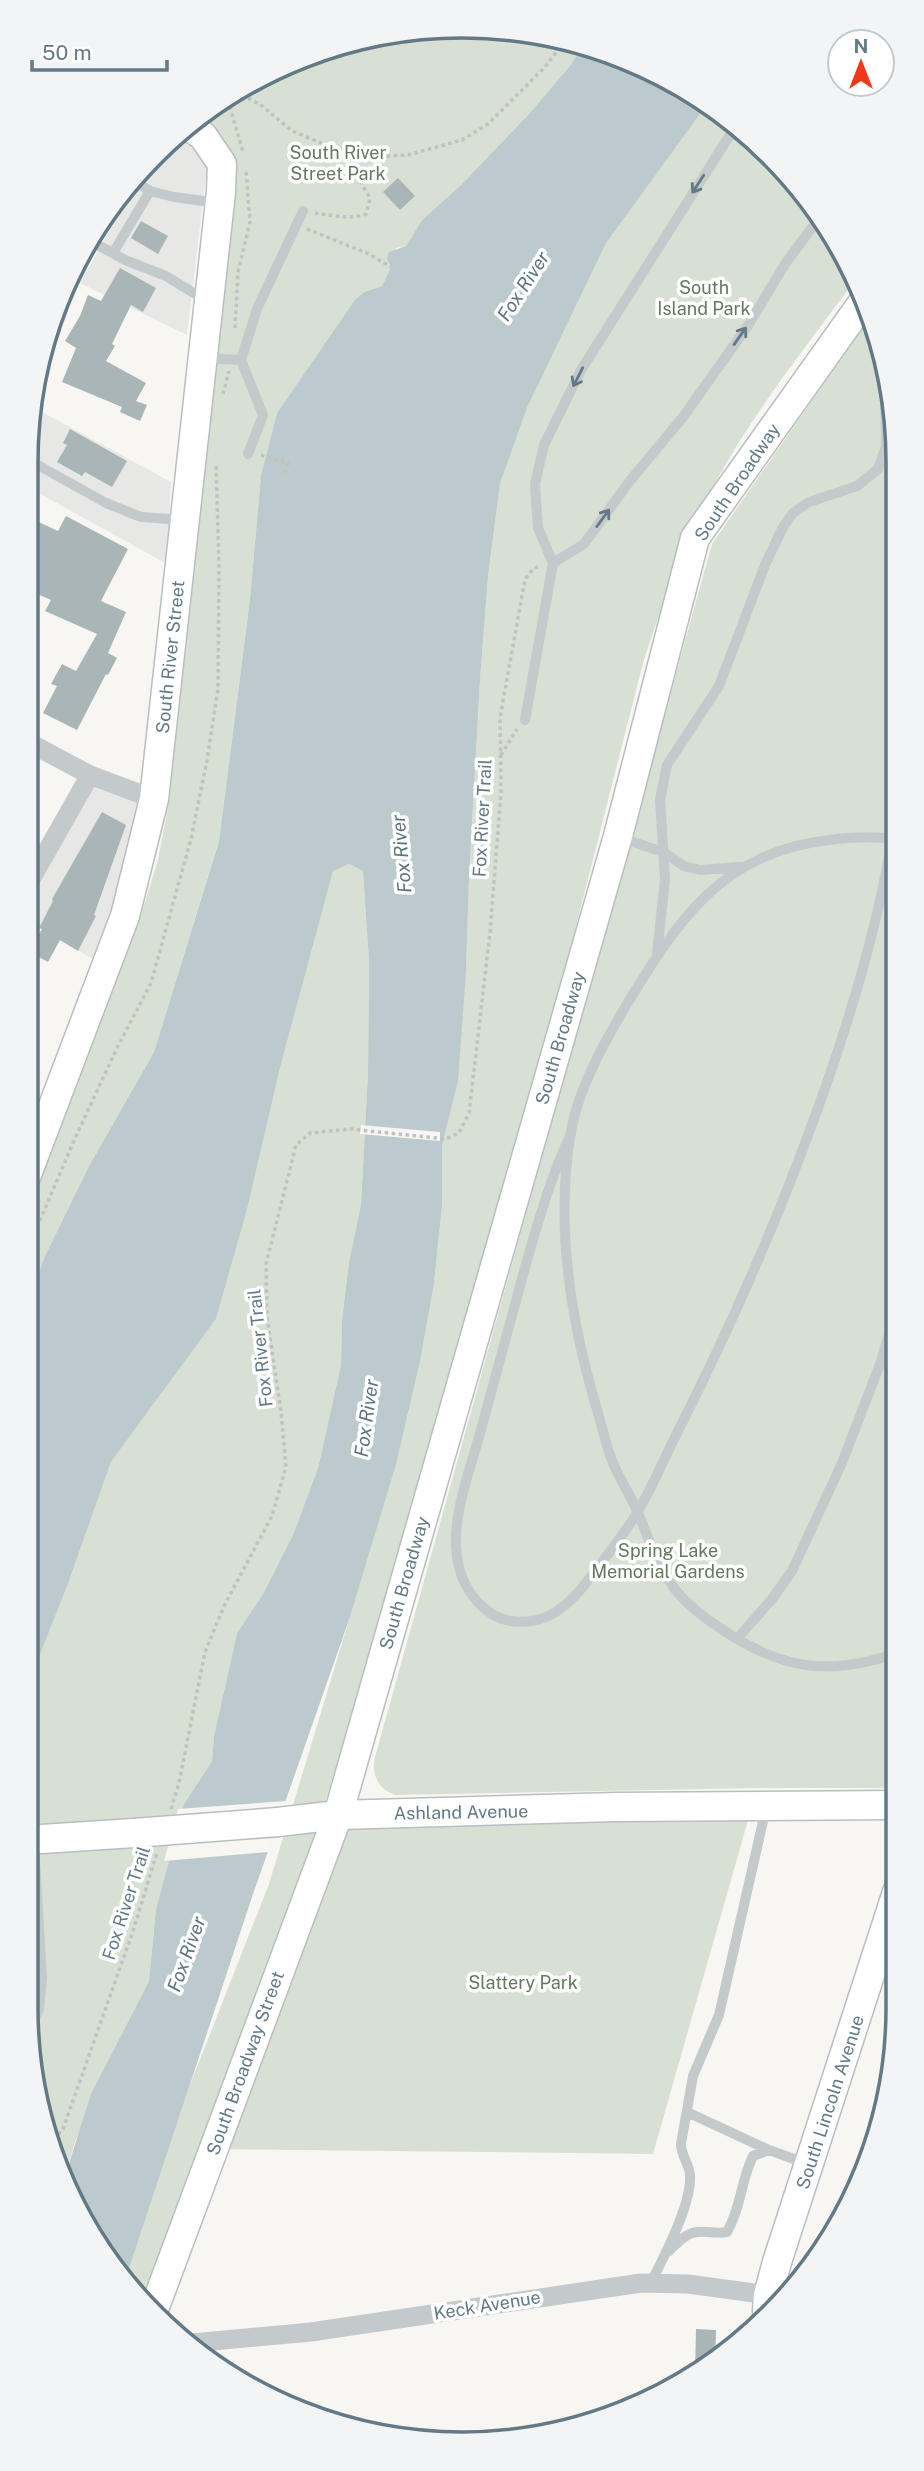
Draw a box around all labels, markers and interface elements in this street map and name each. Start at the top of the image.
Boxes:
scale bar [32,28,166,72]
north arrow [826,28,896,98]
text: N [854,35,868,57]
text: 50 m [42,40,92,65]
park label: South River Street Park [289,142,387,184]
one-way arrow [690,174,705,193]
water label: Fox River [492,246,554,325]
park label: South Island Park [657,277,751,319]
one-way arrow [733,327,747,346]
one-way arrow [570,366,584,387]
street label: South Broadway [690,419,784,545]
one-way arrow [596,509,610,528]
street label: South River Street [152,579,188,735]
street label: Fox River Trail [468,758,496,878]
water label: Fox River [387,813,415,894]
street label: South Broadway [531,969,589,1107]
street label: Fox River Trail [243,1288,277,1408]
water label: Fox River [350,1377,382,1458]
street label: South Broadway [375,1514,433,1652]
park label: Spring Lake Memorial Gardens [591,1540,745,1582]
street label: Ashland Avenue [394,1800,528,1824]
street label: Fox River Trail [98,1843,154,1963]
water label: Fox River [162,1913,210,1995]
street label: South Broadway Street [202,1968,288,2158]
park label: Slattery Park [468,1972,578,1993]
street label: South Lincoln Avenue [792,2012,868,2192]
street label: Keck Avenue [432,2286,542,2324]

